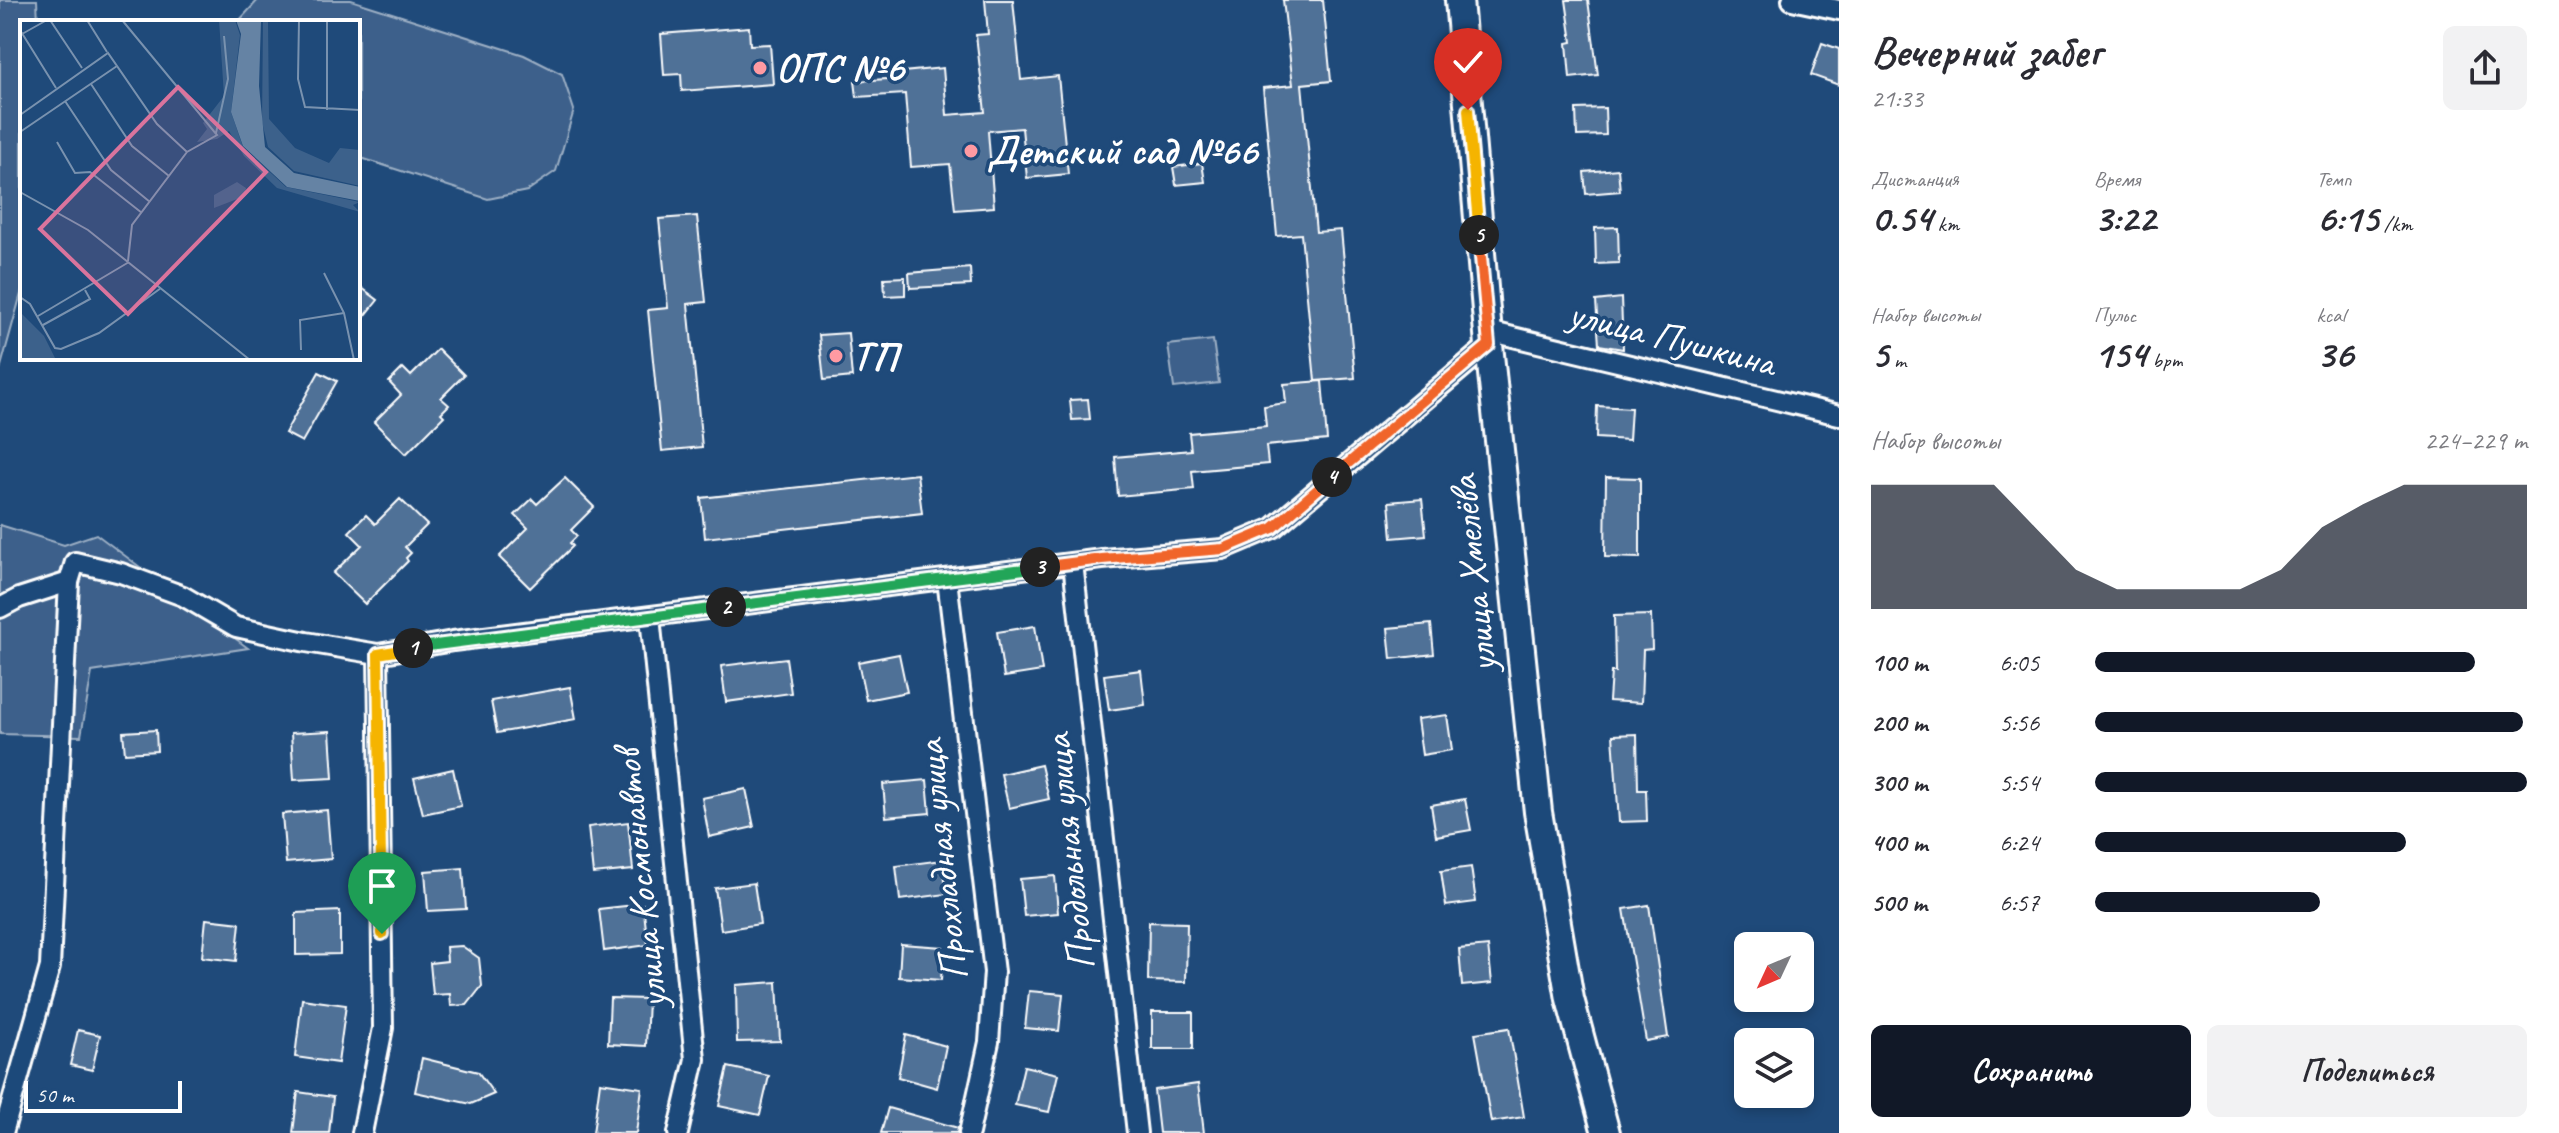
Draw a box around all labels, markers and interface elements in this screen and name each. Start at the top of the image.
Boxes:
inset map [20,20,360,360]
text: Вечерний забег [1871,24,2101,79]
button: share [2443,26,2527,110]
pin [1434,28,1502,110]
icon: check [1446,40,1490,84]
place label: ОПС №6 [776,43,907,93]
marker: ОПС №6 [751,59,769,77]
text: 21:33 [1871,82,1923,115]
place label: Детский сад №66 [987,126,1260,176]
marker: Детский сад №66 [962,142,980,160]
text: Дистанция [1871,165,1959,193]
text: Время [2094,165,2140,193]
text: Темп [2316,165,2352,193]
text: 0.54 [1871,193,1932,243]
text: 3:22 [2094,193,2156,243]
text: 6:15 [2316,193,2378,243]
text: km [1932,210,1959,238]
text: /km [2378,210,2413,238]
pin: 5 [1459,215,1499,255]
text: 5 [1474,221,1484,249]
street label: улица Пушкина [1562,288,1784,389]
text: Набор высоты [1871,301,1980,329]
text: Пульс [2094,301,2136,329]
text: kcal [2316,301,2345,329]
text: 5 [1871,329,1888,379]
text: 154 [2094,329,2147,379]
text: 36 [2316,329,2353,379]
place label: ТП [852,331,903,381]
text: m [1888,346,1906,374]
text: bpm [2147,346,2183,374]
marker: ТП [827,347,845,365]
text: Набор высоты [1871,424,2000,457]
text: 224–229 m [2424,424,2527,457]
pin: 4 [1312,457,1352,497]
text: 4 [1327,463,1337,491]
street label: улица Хмелёва [1438,471,1508,677]
pin: 3 [1020,547,1060,587]
text: 3 [1035,553,1045,581]
pin: 2 [706,587,746,627]
text: 2 [721,593,731,621]
pin: 1 [393,628,433,668]
text: 1 [408,634,418,662]
text: 100 m [1871,646,1927,679]
text: 6:05 [1999,646,2039,679]
text: 200 m [1871,706,1927,739]
text: 5:56 [1999,706,2039,739]
street label: Продольная улица [1031,729,1106,972]
street label: Прохладная улица [904,735,979,983]
street label: улица Космонавтов [601,741,679,1013]
text: 300 m [1871,766,1927,799]
text: 5:54 [1999,766,2039,799]
text: 400 m [1871,826,1927,859]
text: 6:24 [1999,826,2039,859]
pin [348,852,416,934]
icon: arrive [360,864,404,908]
text: 500 m [1871,886,1927,919]
text: 6:57 [1999,886,2039,919]
north arrow [1734,932,1814,1012]
map controls [1734,932,1814,1108]
button: Сохранить [1871,1025,2191,1117]
button: Поделиться [2207,1025,2527,1117]
button: layers [1734,1028,1814,1108]
scale bar [24,1077,182,1113]
text: 50 m [36,1081,73,1109]

